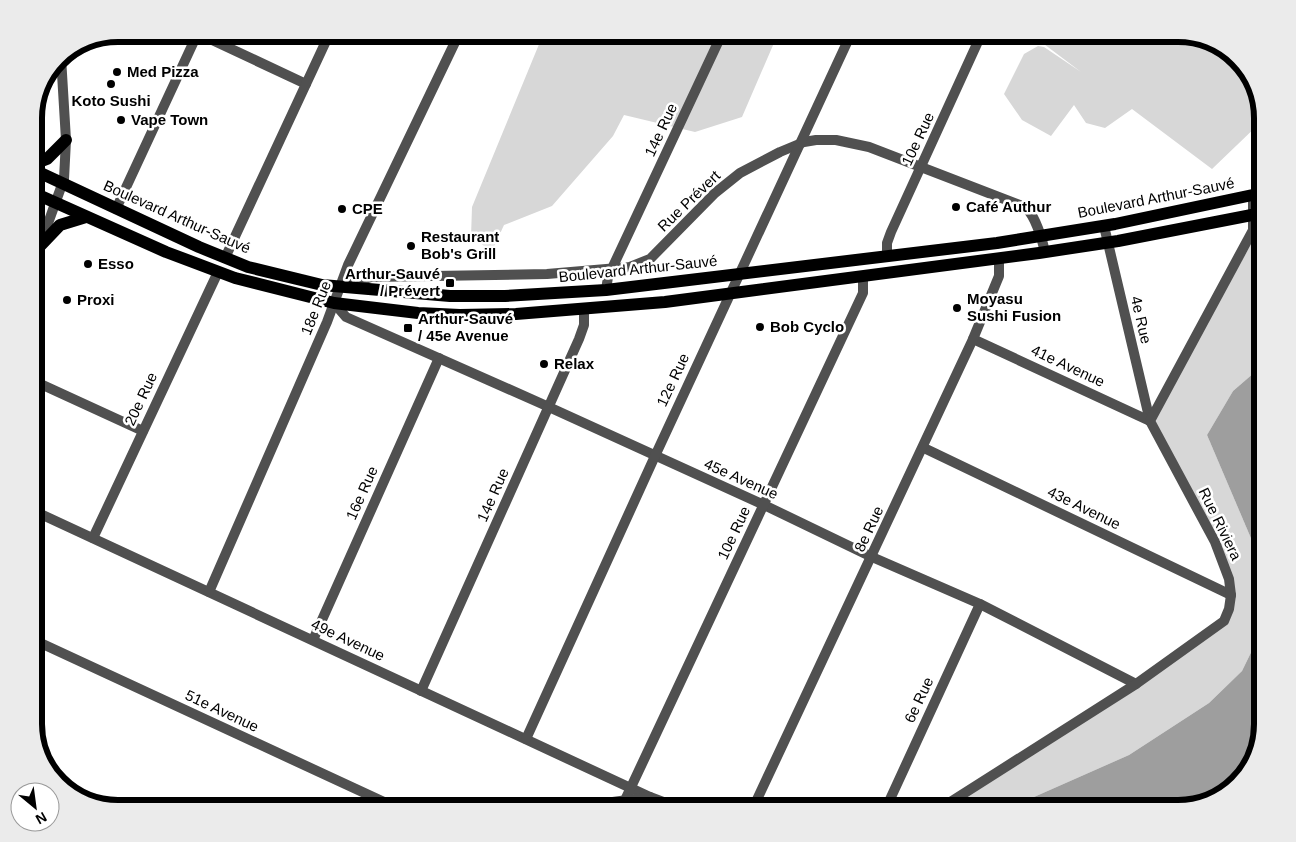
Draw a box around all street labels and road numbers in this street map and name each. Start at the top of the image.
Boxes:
street label: 14e Rue [641,100,680,159]
street label: 10e Rue [898,109,937,168]
street label: Rue Prévert [654,166,724,235]
street label: Boulevard Arthur-Sauvé [1076,174,1236,221]
street label: Boulevard Arthur-Sauvé [101,176,253,257]
street label: Boulevard Arthur-Sauvé [558,252,718,285]
street label: 18e Rue [297,278,334,337]
street label: 4e Rue [1128,294,1155,345]
street label: 41e Avenue [1029,341,1108,390]
street label: 12e Rue [653,350,692,409]
street label: 20e Rue [121,369,160,428]
street label: 45e Avenue [702,455,781,502]
street label: 16e Rue [342,463,381,522]
street label: 14e Rue [473,465,512,524]
street label: 43e Avenue [1045,483,1123,533]
street label: Rue Riviera [1196,485,1246,563]
street label: 10e Rue [714,503,753,562]
street label: 8e Rue [851,503,886,554]
street label: 49e Avenue [309,615,388,664]
street label: 6e Rue [901,674,936,725]
street label: 51e Avenue [183,686,262,735]

